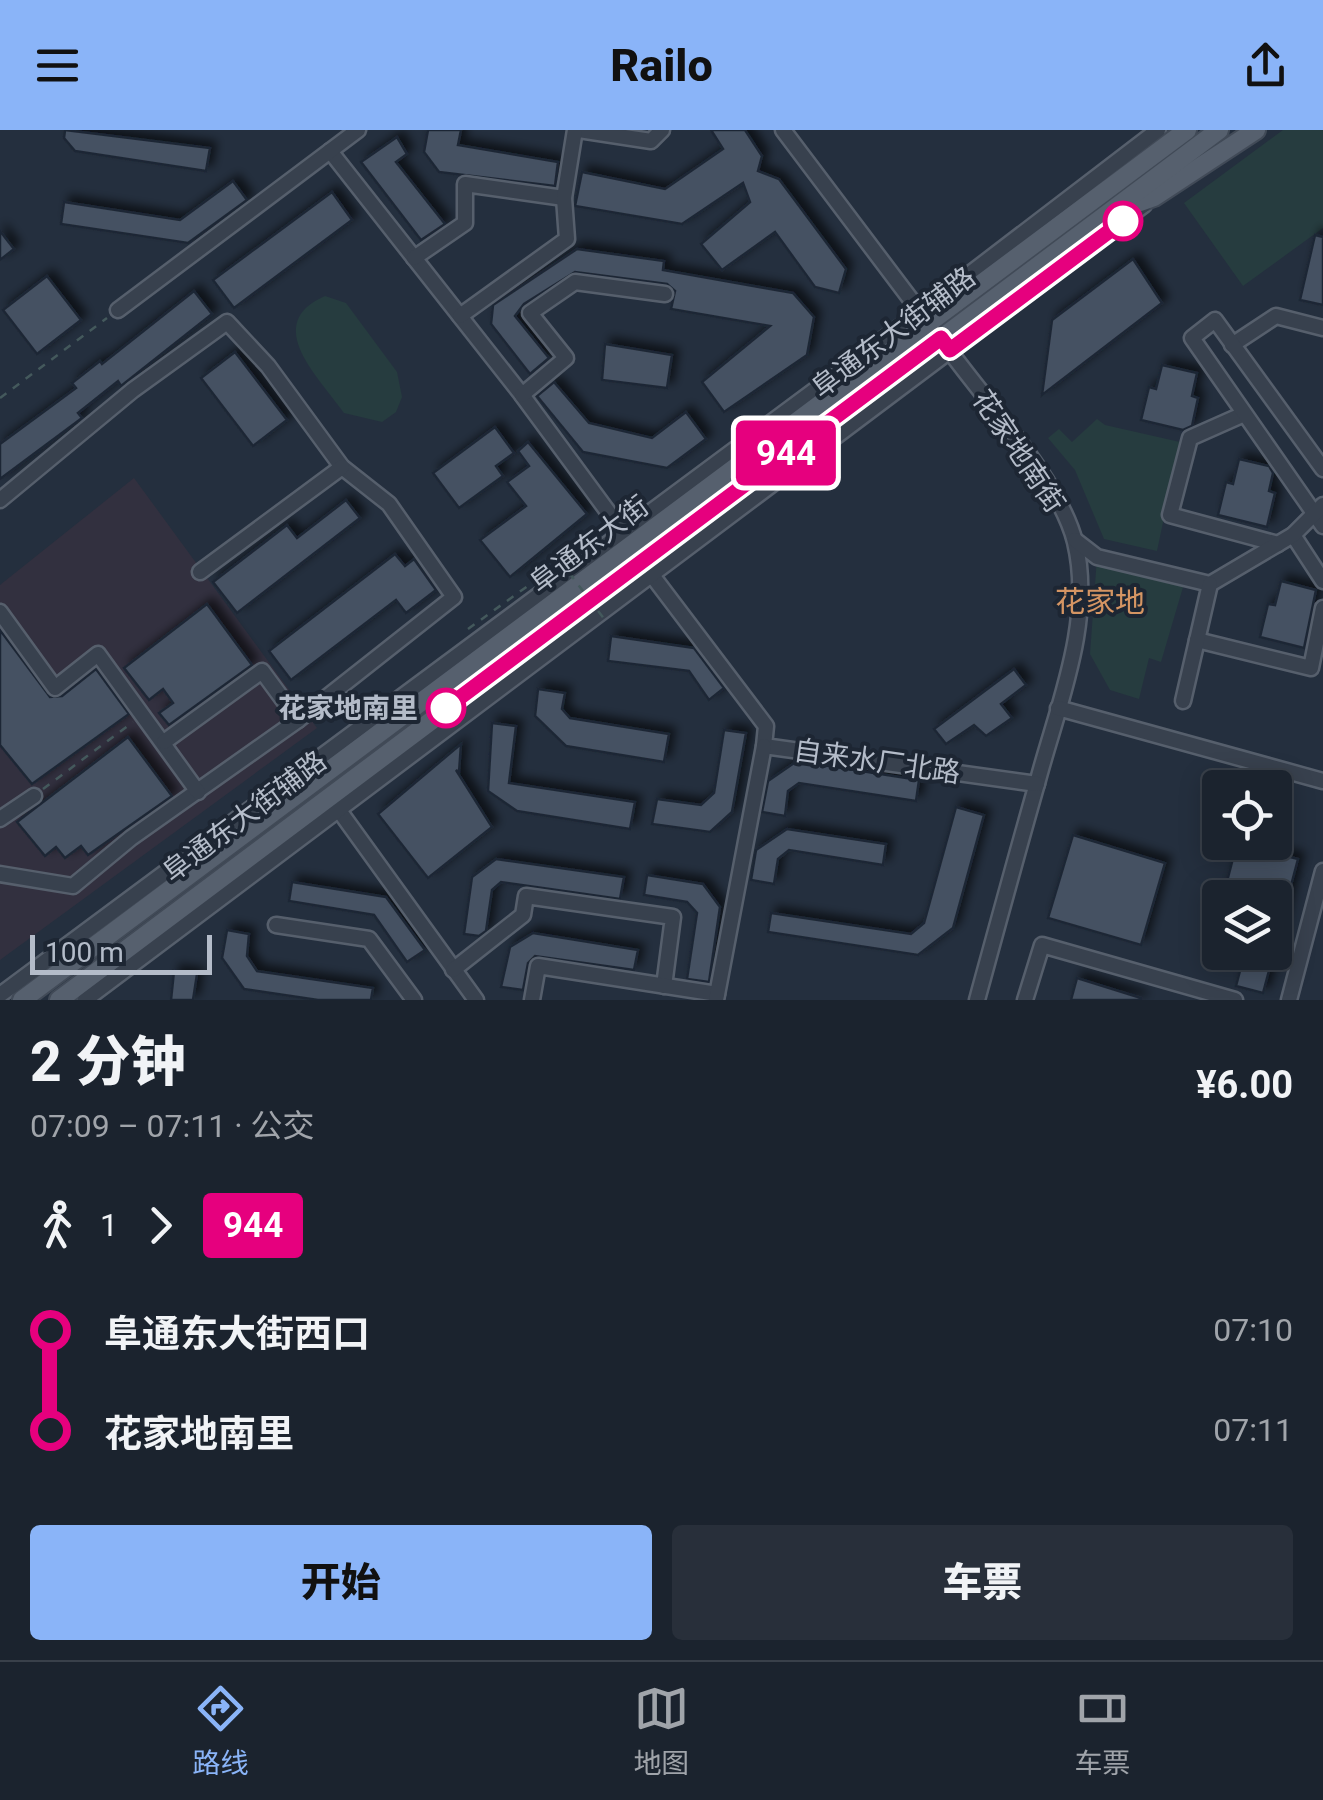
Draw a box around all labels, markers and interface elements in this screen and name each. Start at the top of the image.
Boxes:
icon: menu [30,38,85,93]
icon: share [1238,38,1293,93]
text: Railo [610,39,713,92]
unlabelled marker [1104,202,1142,240]
street label: 阜通东大街辅路 [805,260,982,405]
street label: 花家地南街 [966,384,1071,519]
line badge: 944 [728,420,844,486]
text: 944 [756,433,816,474]
street label: 阜通东大街 [523,489,655,600]
district label: 花家地 [1055,584,1145,619]
marker: 花家地南里 [427,689,465,727]
place label: 花家地南里 [278,692,418,725]
street label: 自来水厂北路 [791,733,962,790]
street label: 阜通东大街辅路 [156,744,333,889]
map controls [1202,770,1292,970]
button: locate [1202,770,1292,860]
button: layers [1202,880,1292,970]
scale bar [30,930,212,974]
text: 100 m [45,936,124,969]
text: 2 分钟 [30,1030,185,1094]
text: ¥6.00 [1196,1063,1293,1107]
text: 07:09 – 07:11 · 公交 [30,1107,315,1145]
icon: walk [30,1198,85,1253]
icon: forward [133,1198,188,1253]
text: 944 [223,1205,283,1246]
text: 1 [100,1206,118,1244]
text: 07:10 [1213,1311,1293,1349]
text: 阜通东大街西口 [104,1312,370,1356]
text: 07:11 [1213,1411,1293,1449]
text: 花家地南里 [104,1412,294,1456]
button: 开始 [30,1525,652,1640]
button: 车票 [672,1525,1293,1640]
tab: 路线 [192,1681,249,1781]
tab: 地图 [633,1681,690,1781]
tab: 车票 [1074,1681,1131,1781]

